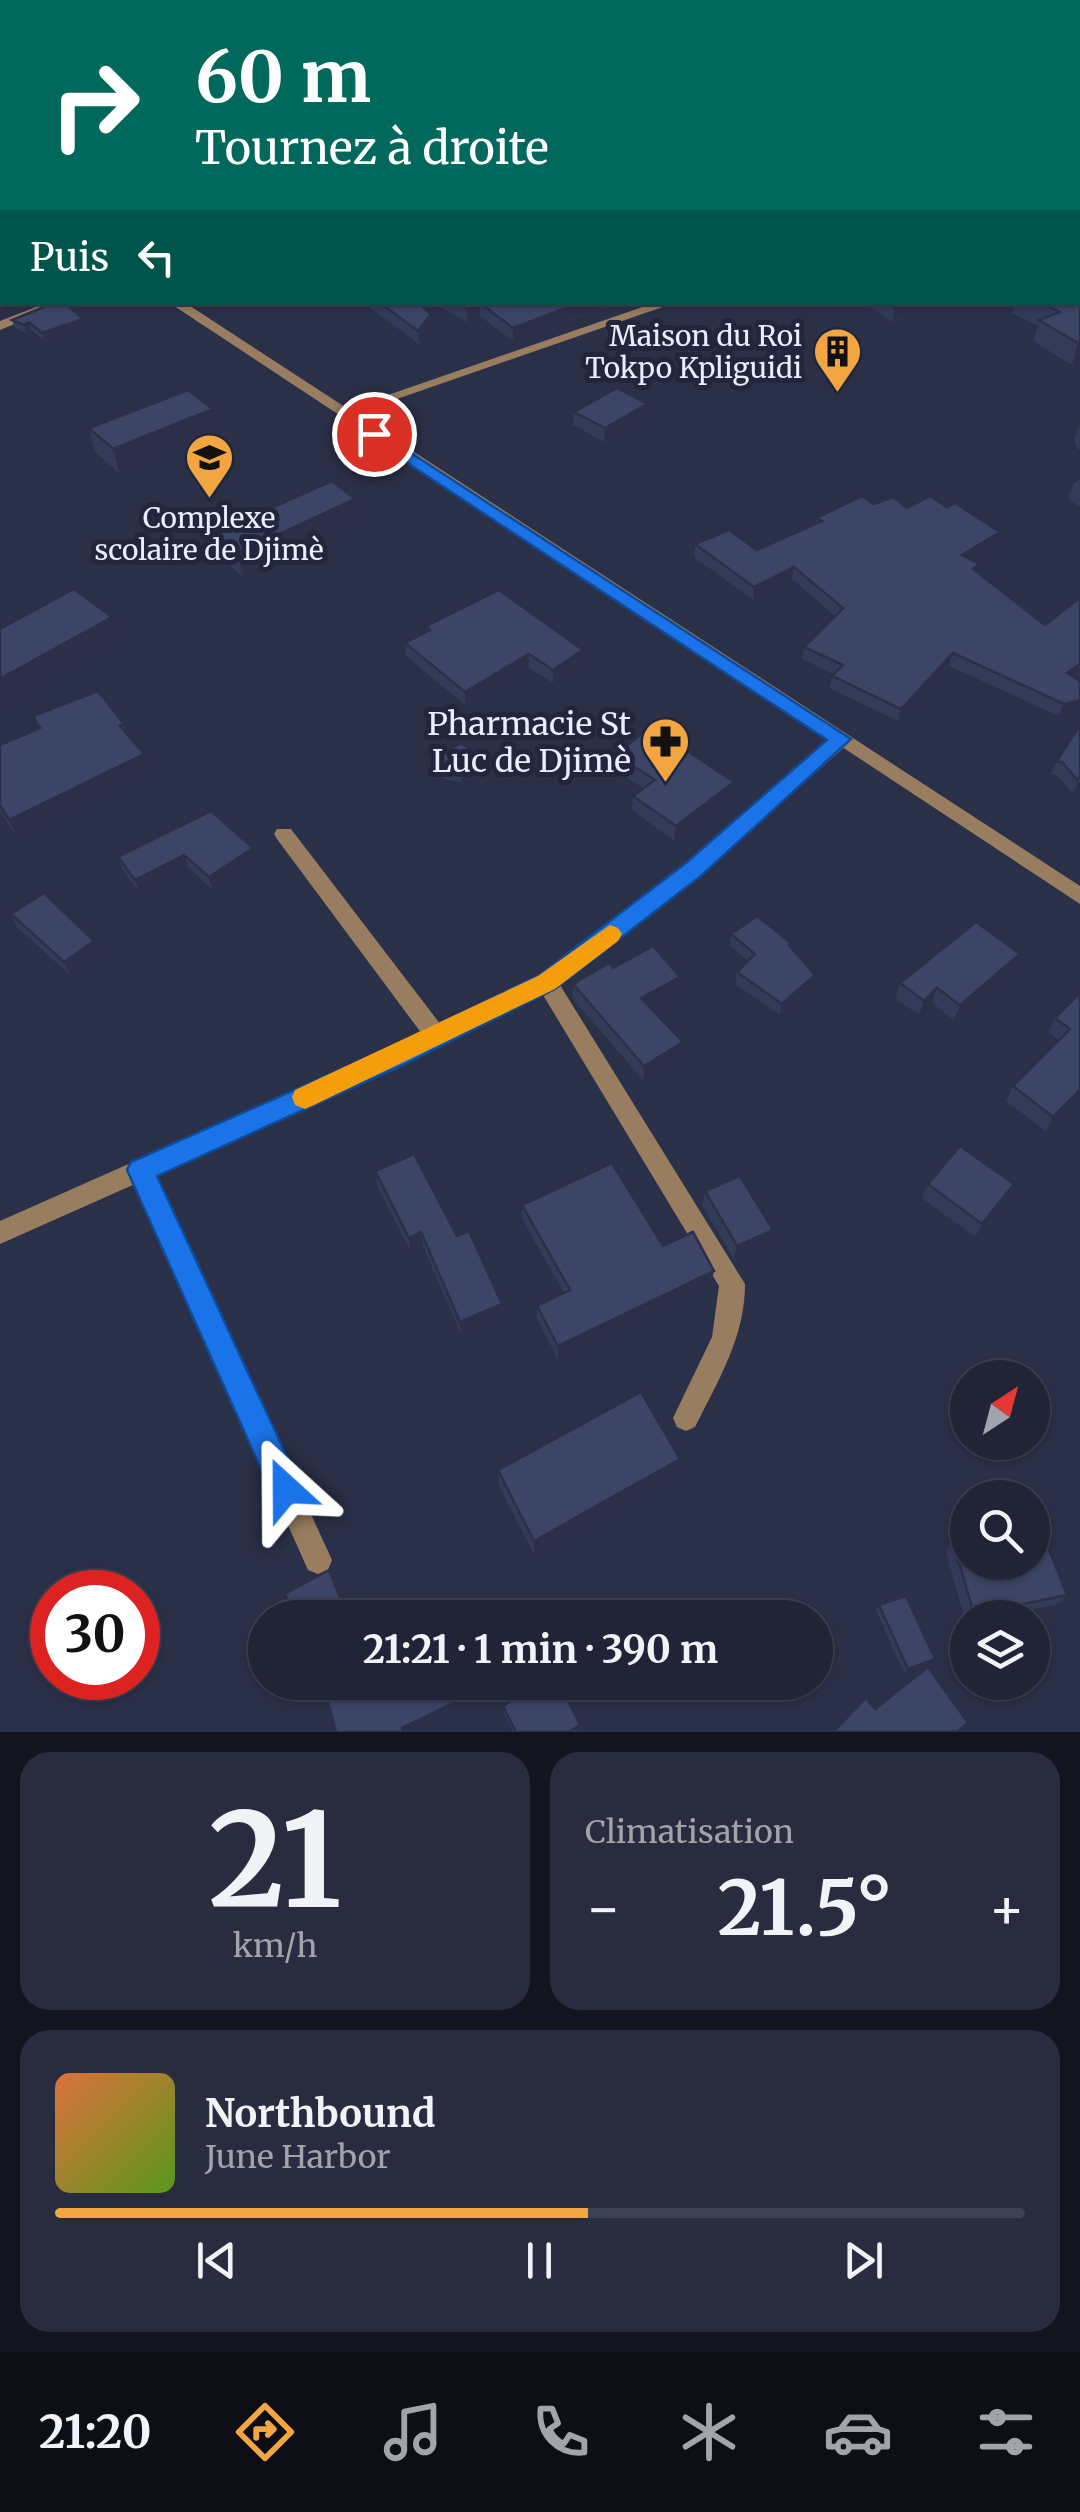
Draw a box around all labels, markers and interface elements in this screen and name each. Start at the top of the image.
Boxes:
text: 60 m [195,33,371,121]
icon: right [30,40,160,170]
text: Tournez à droite [195,120,549,176]
icon: left [129,230,184,285]
text: Puis [30,234,109,281]
place label: Maison du Roi Tokpo Kpliguidi [585,318,802,386]
building icon: Maison du Roi Tokpo Kpliguidi [811,326,863,394]
pin [332,392,417,477]
icon: arrive [347,407,402,462]
school or university icon: Complexe scolaire de Djimè [183,432,235,500]
place label: Complexe scolaire de Djimè [94,500,324,568]
place label: Pharmacie St Luc de Djimè [427,704,632,781]
pharmacy icon: Pharmacie St Luc de Djimè [640,716,692,784]
north arrow [950,1360,1050,1460]
map controls [950,1360,1050,1700]
position arrow [234,1437,338,1541]
button: search [950,1480,1050,1580]
speed limit sign: 30 [30,1570,160,1700]
button: layers [950,1600,1050,1700]
text: 21:21 · 1 min · 390 m [363,1626,718,1673]
text: 21 [208,1779,342,1942]
text: Climatisation [585,1812,794,1852]
text: 21.5° [718,1861,892,1955]
text: − [585,1874,622,1943]
text: + [988,1874,1025,1943]
text: km/h [233,1926,317,1966]
text: Northbound [205,2090,435,2137]
text: June Harbor [205,2137,391,2177]
icon: previous [189,2233,244,2288]
icon: pause [512,2233,567,2288]
icon: next [836,2233,891,2288]
icon: directions [230,2397,300,2467]
icon: music [378,2397,448,2467]
icon: phone [526,2397,596,2467]
icon: climate [674,2397,744,2467]
icon: car [823,2397,893,2467]
icon: filters [971,2397,1041,2467]
text: 21:20 [39,2404,151,2460]

